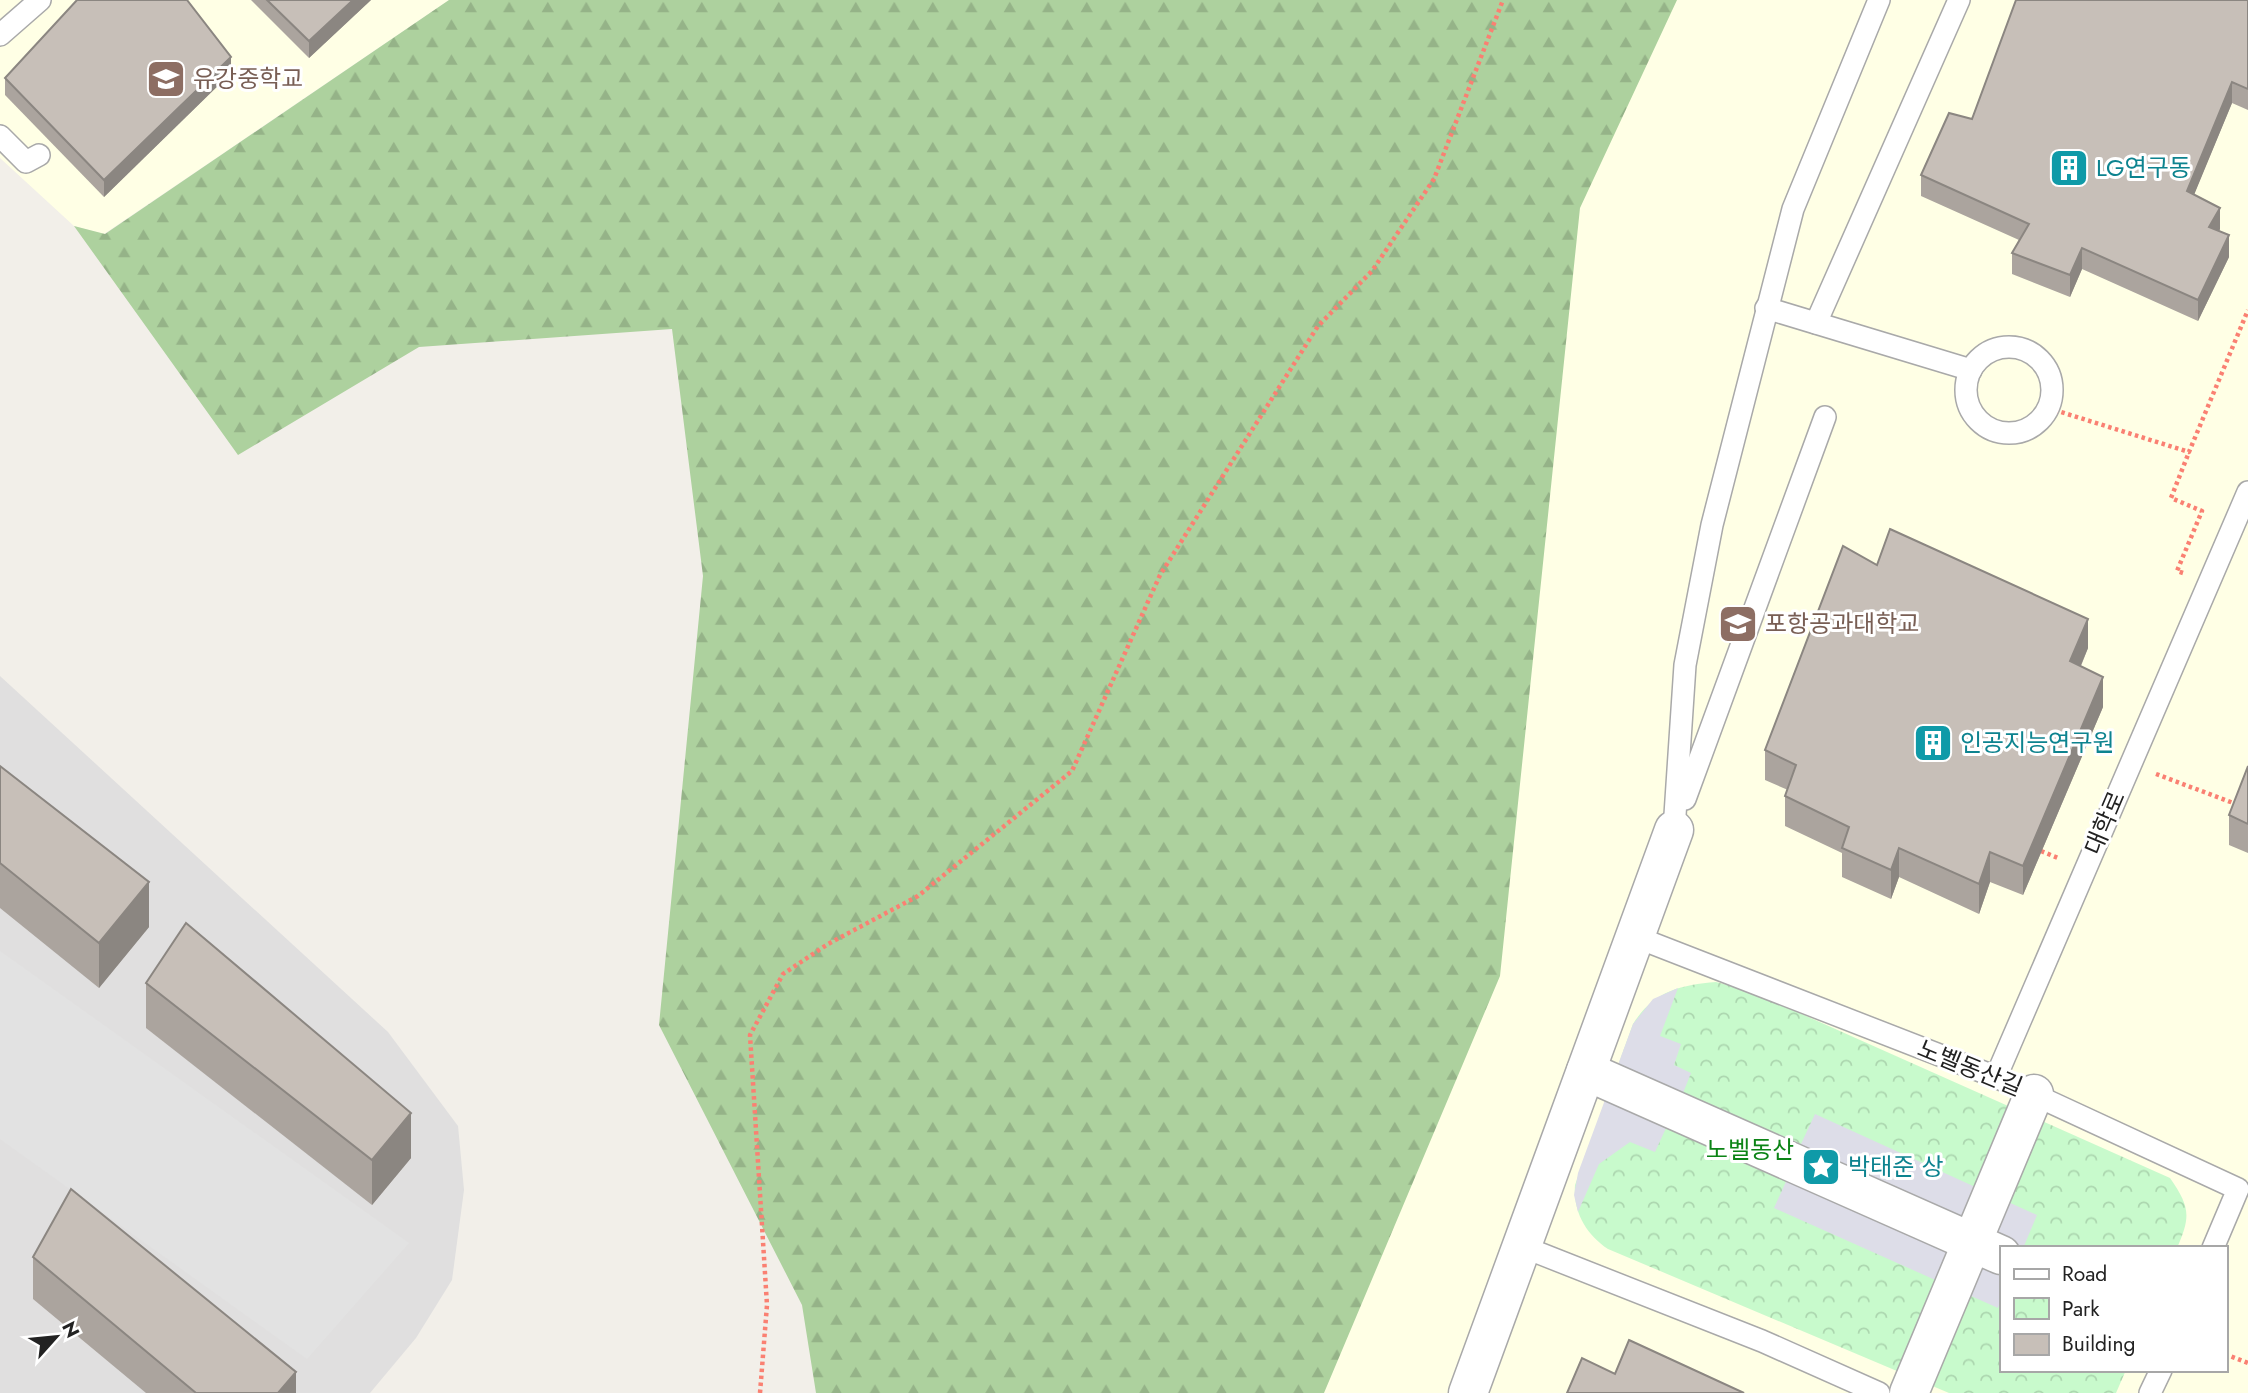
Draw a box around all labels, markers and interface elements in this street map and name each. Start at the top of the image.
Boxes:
school or university icon: 유강중학교 [145,58,187,100]
place label: 유강중학교 [193,61,303,96]
building icon: LG연구동 [2048,147,2090,189]
place label: LG연구동 [2096,150,2191,185]
school or university icon: 포항공과대학교 [1717,603,1759,645]
place label: 포항공과대학교 [1765,606,1920,641]
building icon: 인공지능연구원 [1912,722,1954,764]
place label: 인공지능연구원 [1960,725,2115,760]
street label: 대학로 [2075,785,2134,860]
street label: 노벨동산길 [1912,1031,2028,1104]
park label: 노벨동산 [1706,1132,1794,1167]
place icon: 박태준 상 [1800,1146,1842,1188]
place label: 박태준 상 [1848,1149,1944,1184]
legend [2000,1246,2227,1372]
text: Road [2062,1259,2107,1289]
text: Park [2062,1294,2100,1324]
north arrow [21,1302,91,1372]
text: N [55,1317,86,1342]
text: Building [2062,1329,2135,1359]

